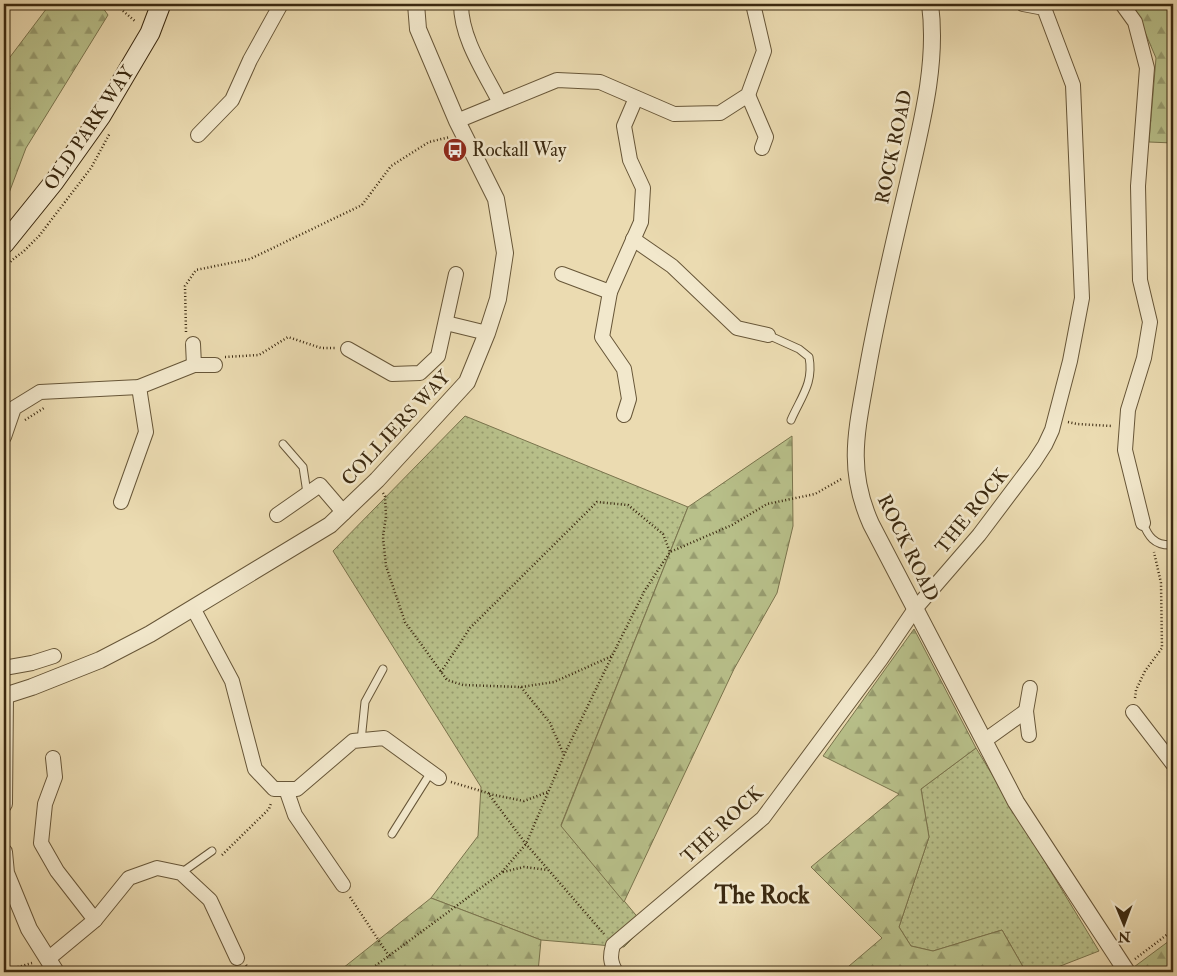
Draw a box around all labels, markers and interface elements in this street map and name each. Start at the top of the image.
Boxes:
street label: OLD PARK WAY [39,60,140,195]
street label: ROCK ROAD [870,88,918,206]
bus stop icon: Rockall Way [442,137,468,163]
place label: Rockall Way [472,138,567,162]
street label: COLLIERS WAY [336,365,456,491]
street label: THE ROCK [930,463,1014,559]
street label: ROCK ROAD [872,491,944,605]
street label: THE ROCK [676,781,768,869]
district label: The Rock [713,880,810,911]
north arrow [1100,898,1150,948]
text: N [1117,928,1132,945]

